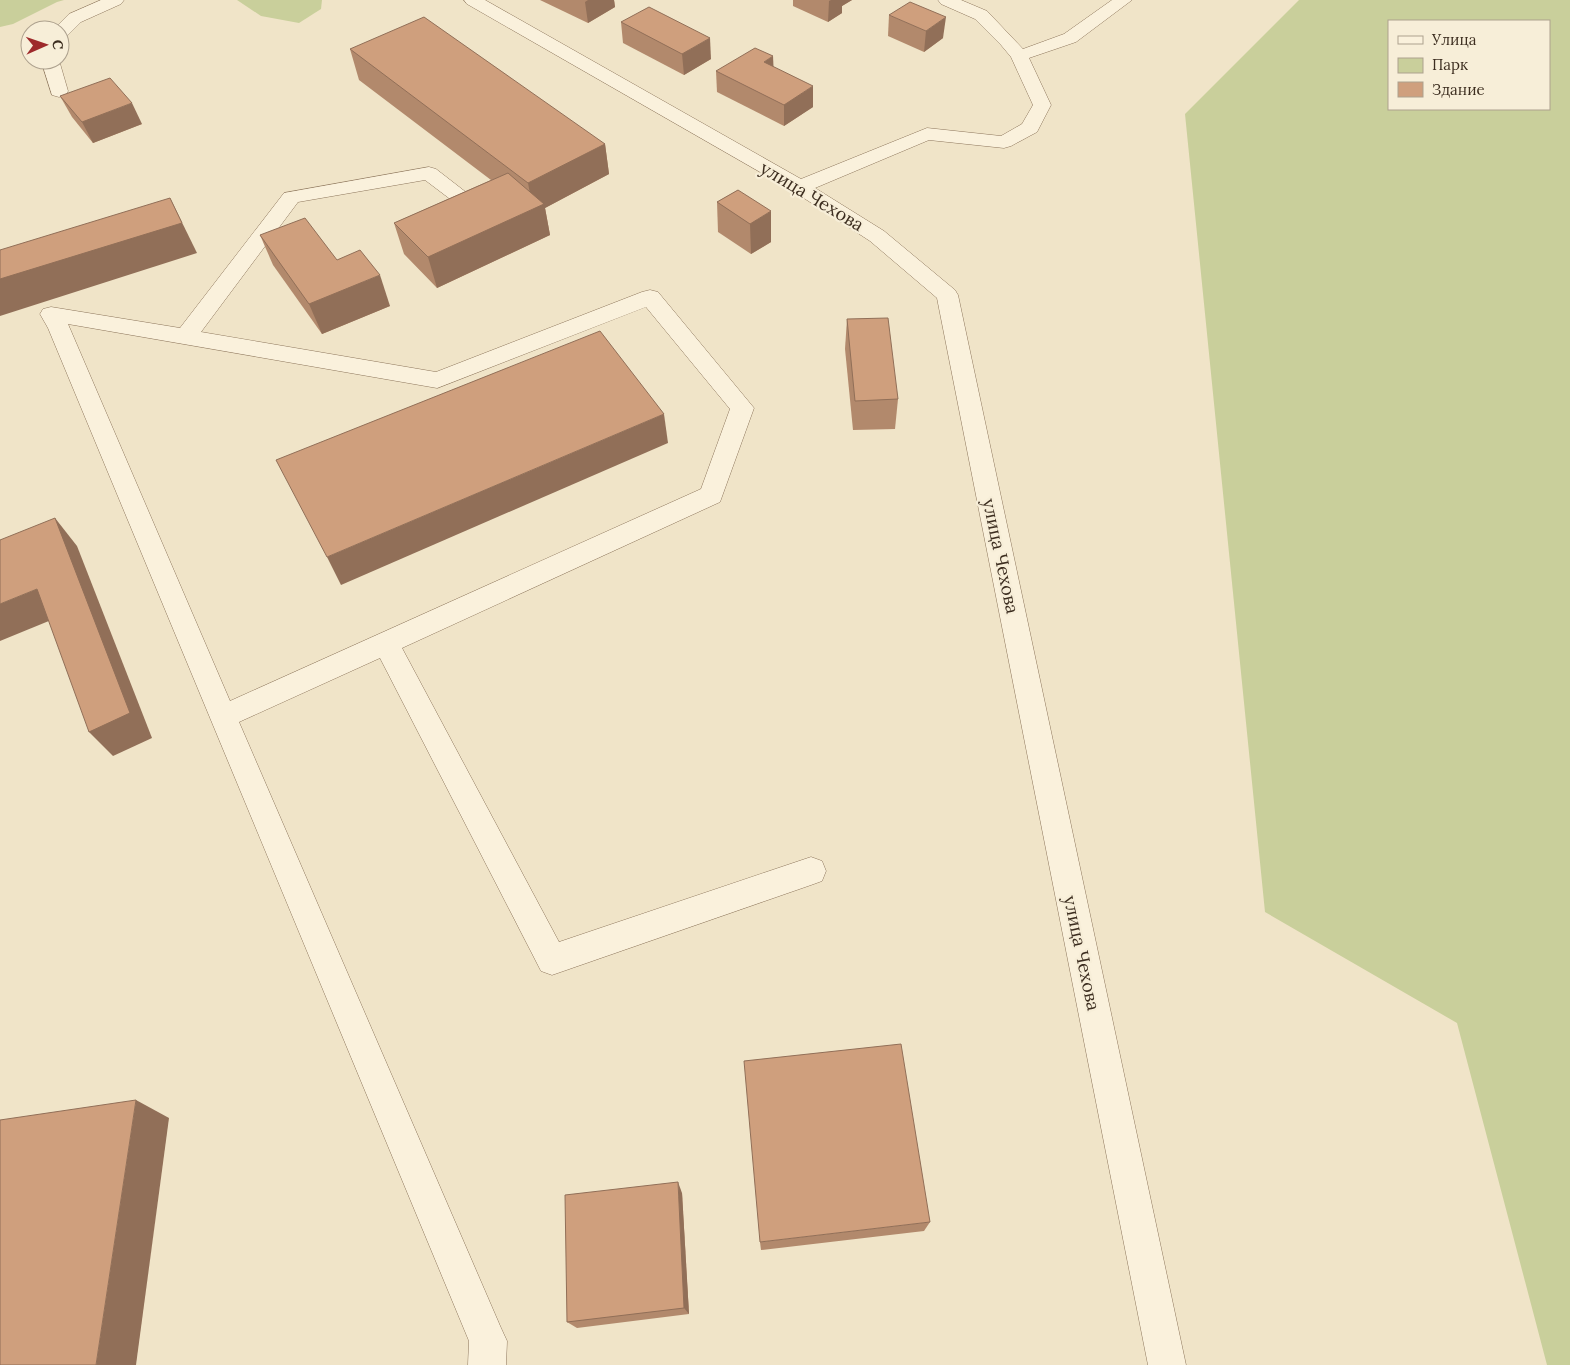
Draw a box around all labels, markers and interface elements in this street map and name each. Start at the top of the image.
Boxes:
north arrow [20,20,70,70]
legend [1388,20,1550,110]
text: Улица [1431,30,1477,49]
text: С [49,39,67,50]
text: Парк [1432,55,1468,74]
text: Здание [1432,80,1485,99]
street label: улица Чехова [756,156,868,236]
street label: улица Чехова [978,496,1024,616]
street label: улица Чехова [1059,893,1105,1013]

